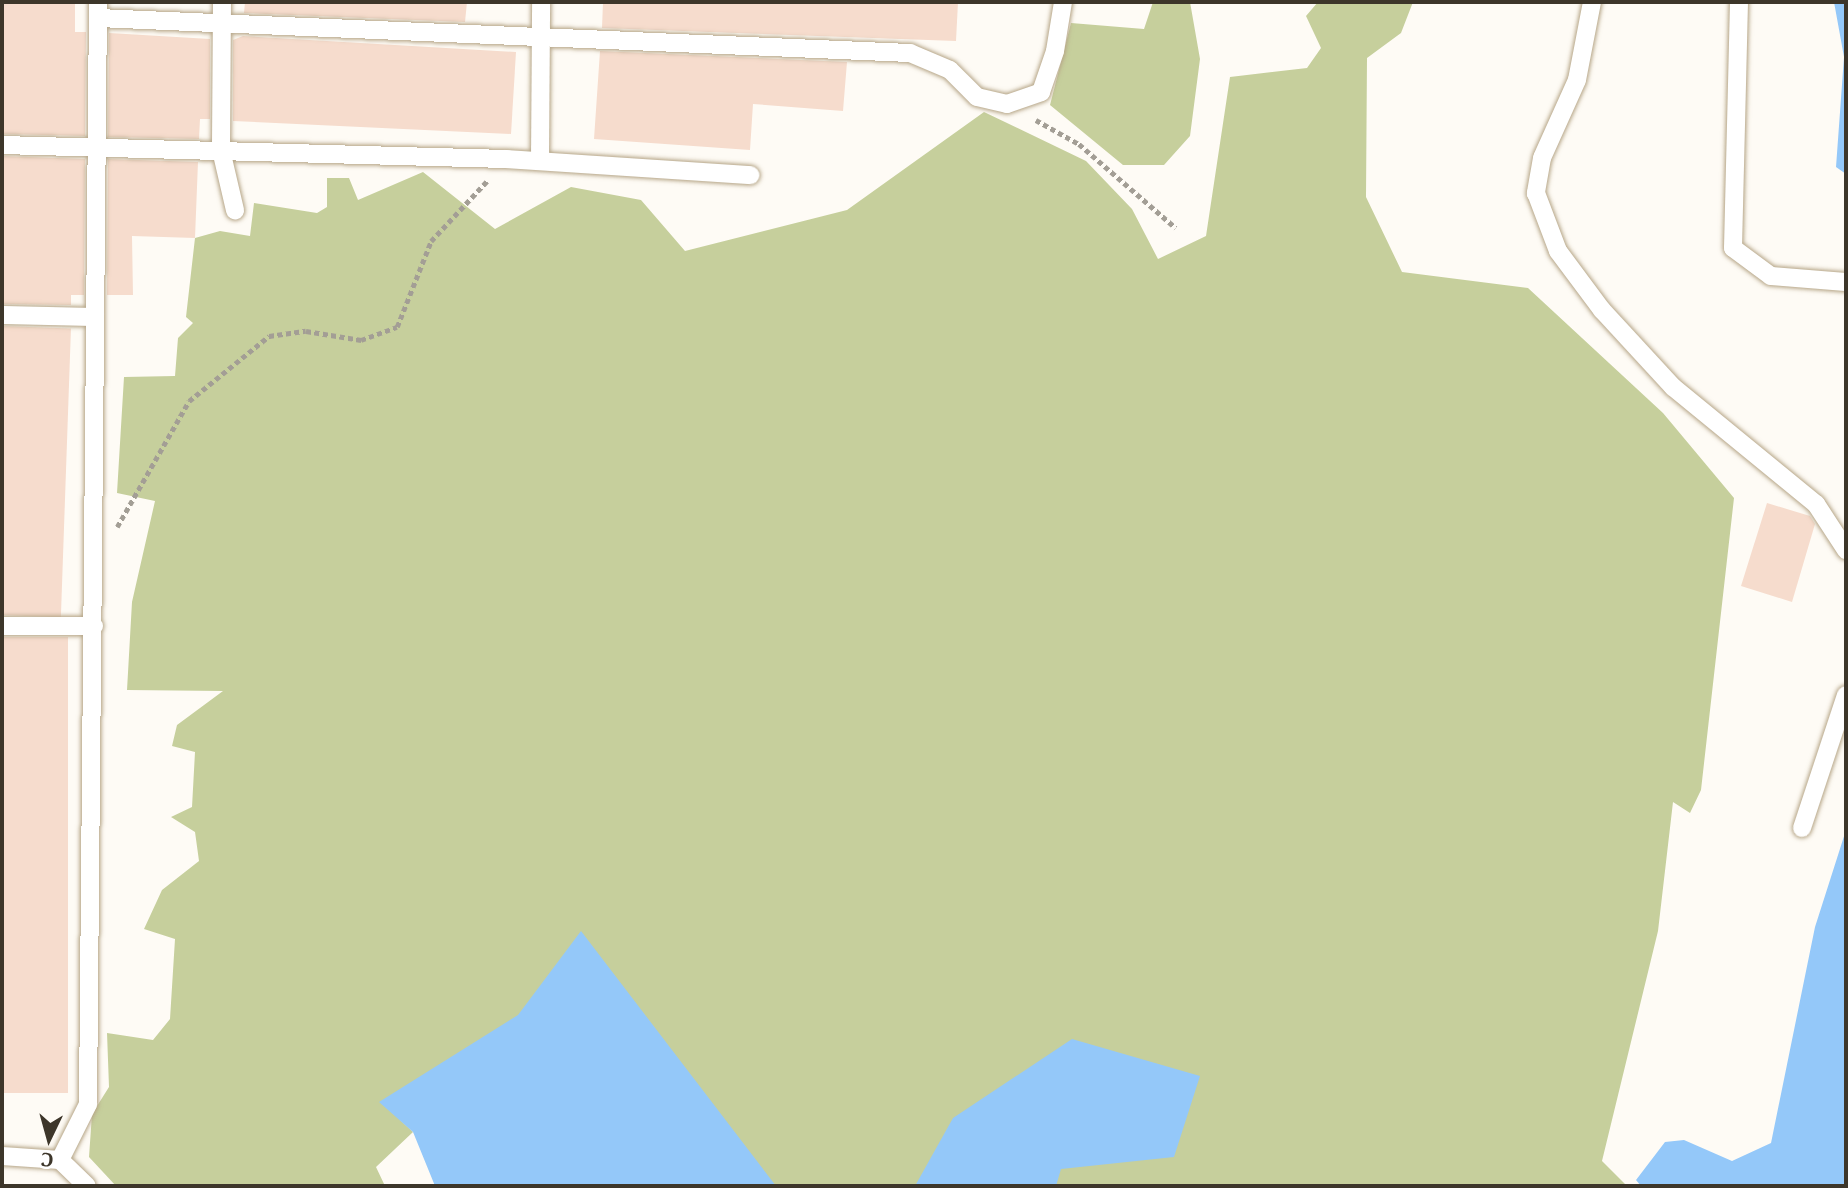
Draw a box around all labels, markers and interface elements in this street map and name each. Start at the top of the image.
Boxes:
north arrow [14,1104,84,1174]
text: С [40,1146,55,1173]

